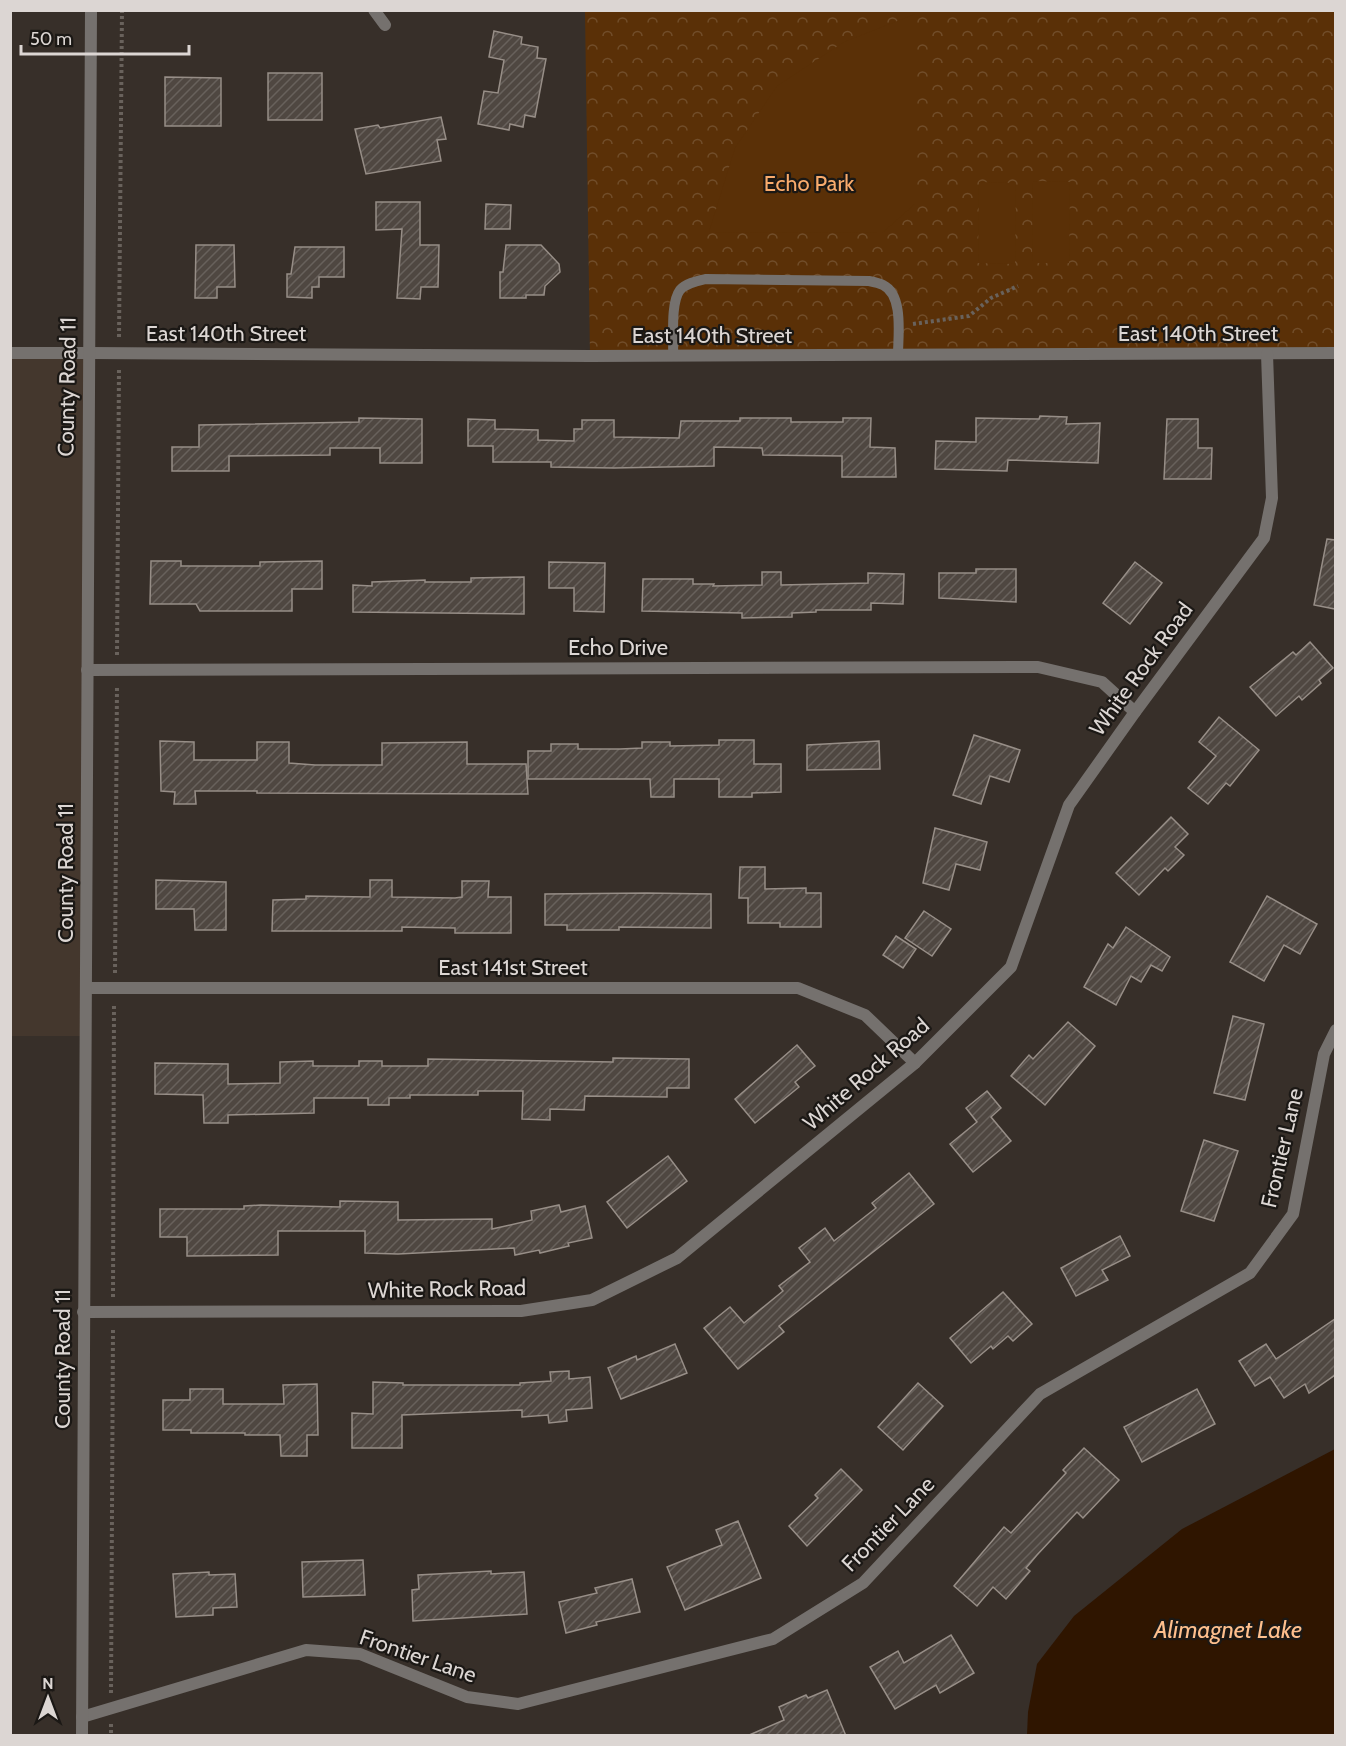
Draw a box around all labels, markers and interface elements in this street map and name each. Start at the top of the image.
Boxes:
scale bar [21,18,189,56]
text: 50 m [30,28,72,50]
park label: Echo Park [764,170,854,197]
street label: County Road 11 [52,317,82,457]
street label: East 140th Street [146,320,307,347]
street label: East 140th Street [1118,320,1279,347]
street label: East 140th Street [632,322,793,349]
street label: White Rock Road [1084,597,1198,741]
street label: Echo Drive [568,634,668,661]
street label: County Road 11 [52,803,79,943]
street label: East 141st Street [438,954,588,981]
street label: White Rock Road [797,1012,935,1136]
street label: Frontier Lane [1255,1086,1309,1210]
street label: White Rock Road [368,1274,526,1304]
street label: County Road 11 [49,1289,76,1429]
street label: Frontier Lane [836,1471,940,1577]
water label: Alimagnet Lake [1153,1615,1302,1644]
street label: Frontier Lane [356,1623,480,1689]
north arrow [18,1668,78,1728]
text: N [42,1674,54,1693]

